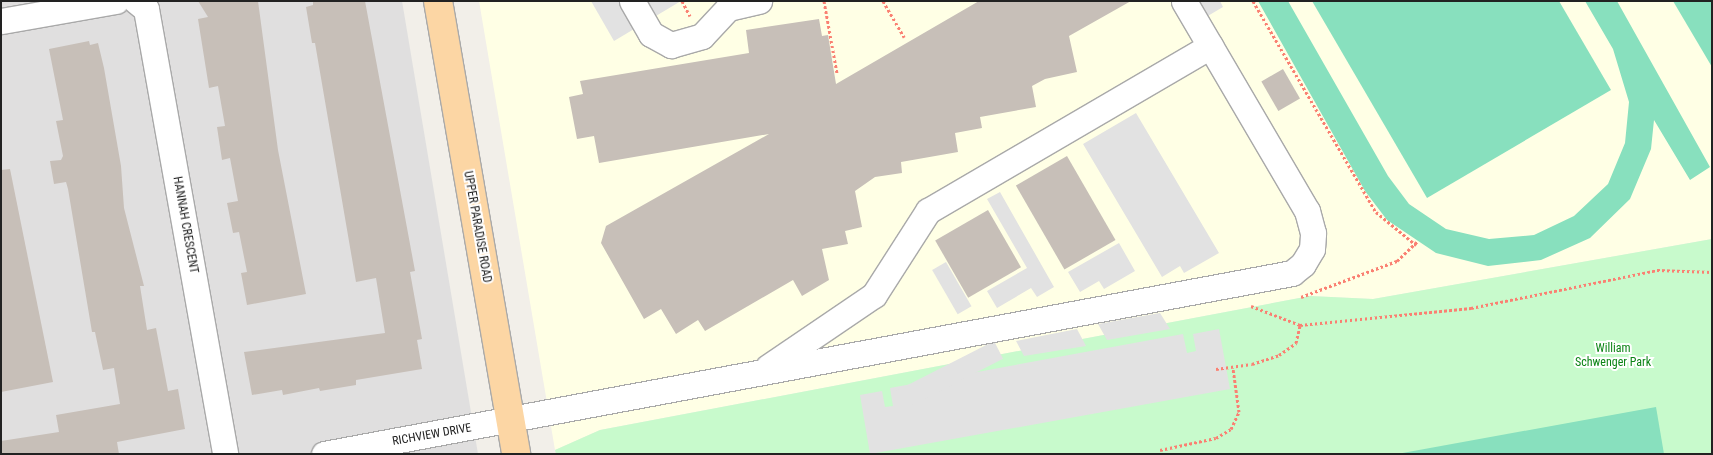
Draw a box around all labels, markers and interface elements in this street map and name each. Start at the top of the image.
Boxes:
street label: UPPER PARADISE ROAD [460,170,494,284]
street label: HANNAH CRESCENT [169,175,201,275]
park label: William Schwenger Park [1575,342,1651,370]
street label: RICHVIEW DRIVE [391,421,473,449]

